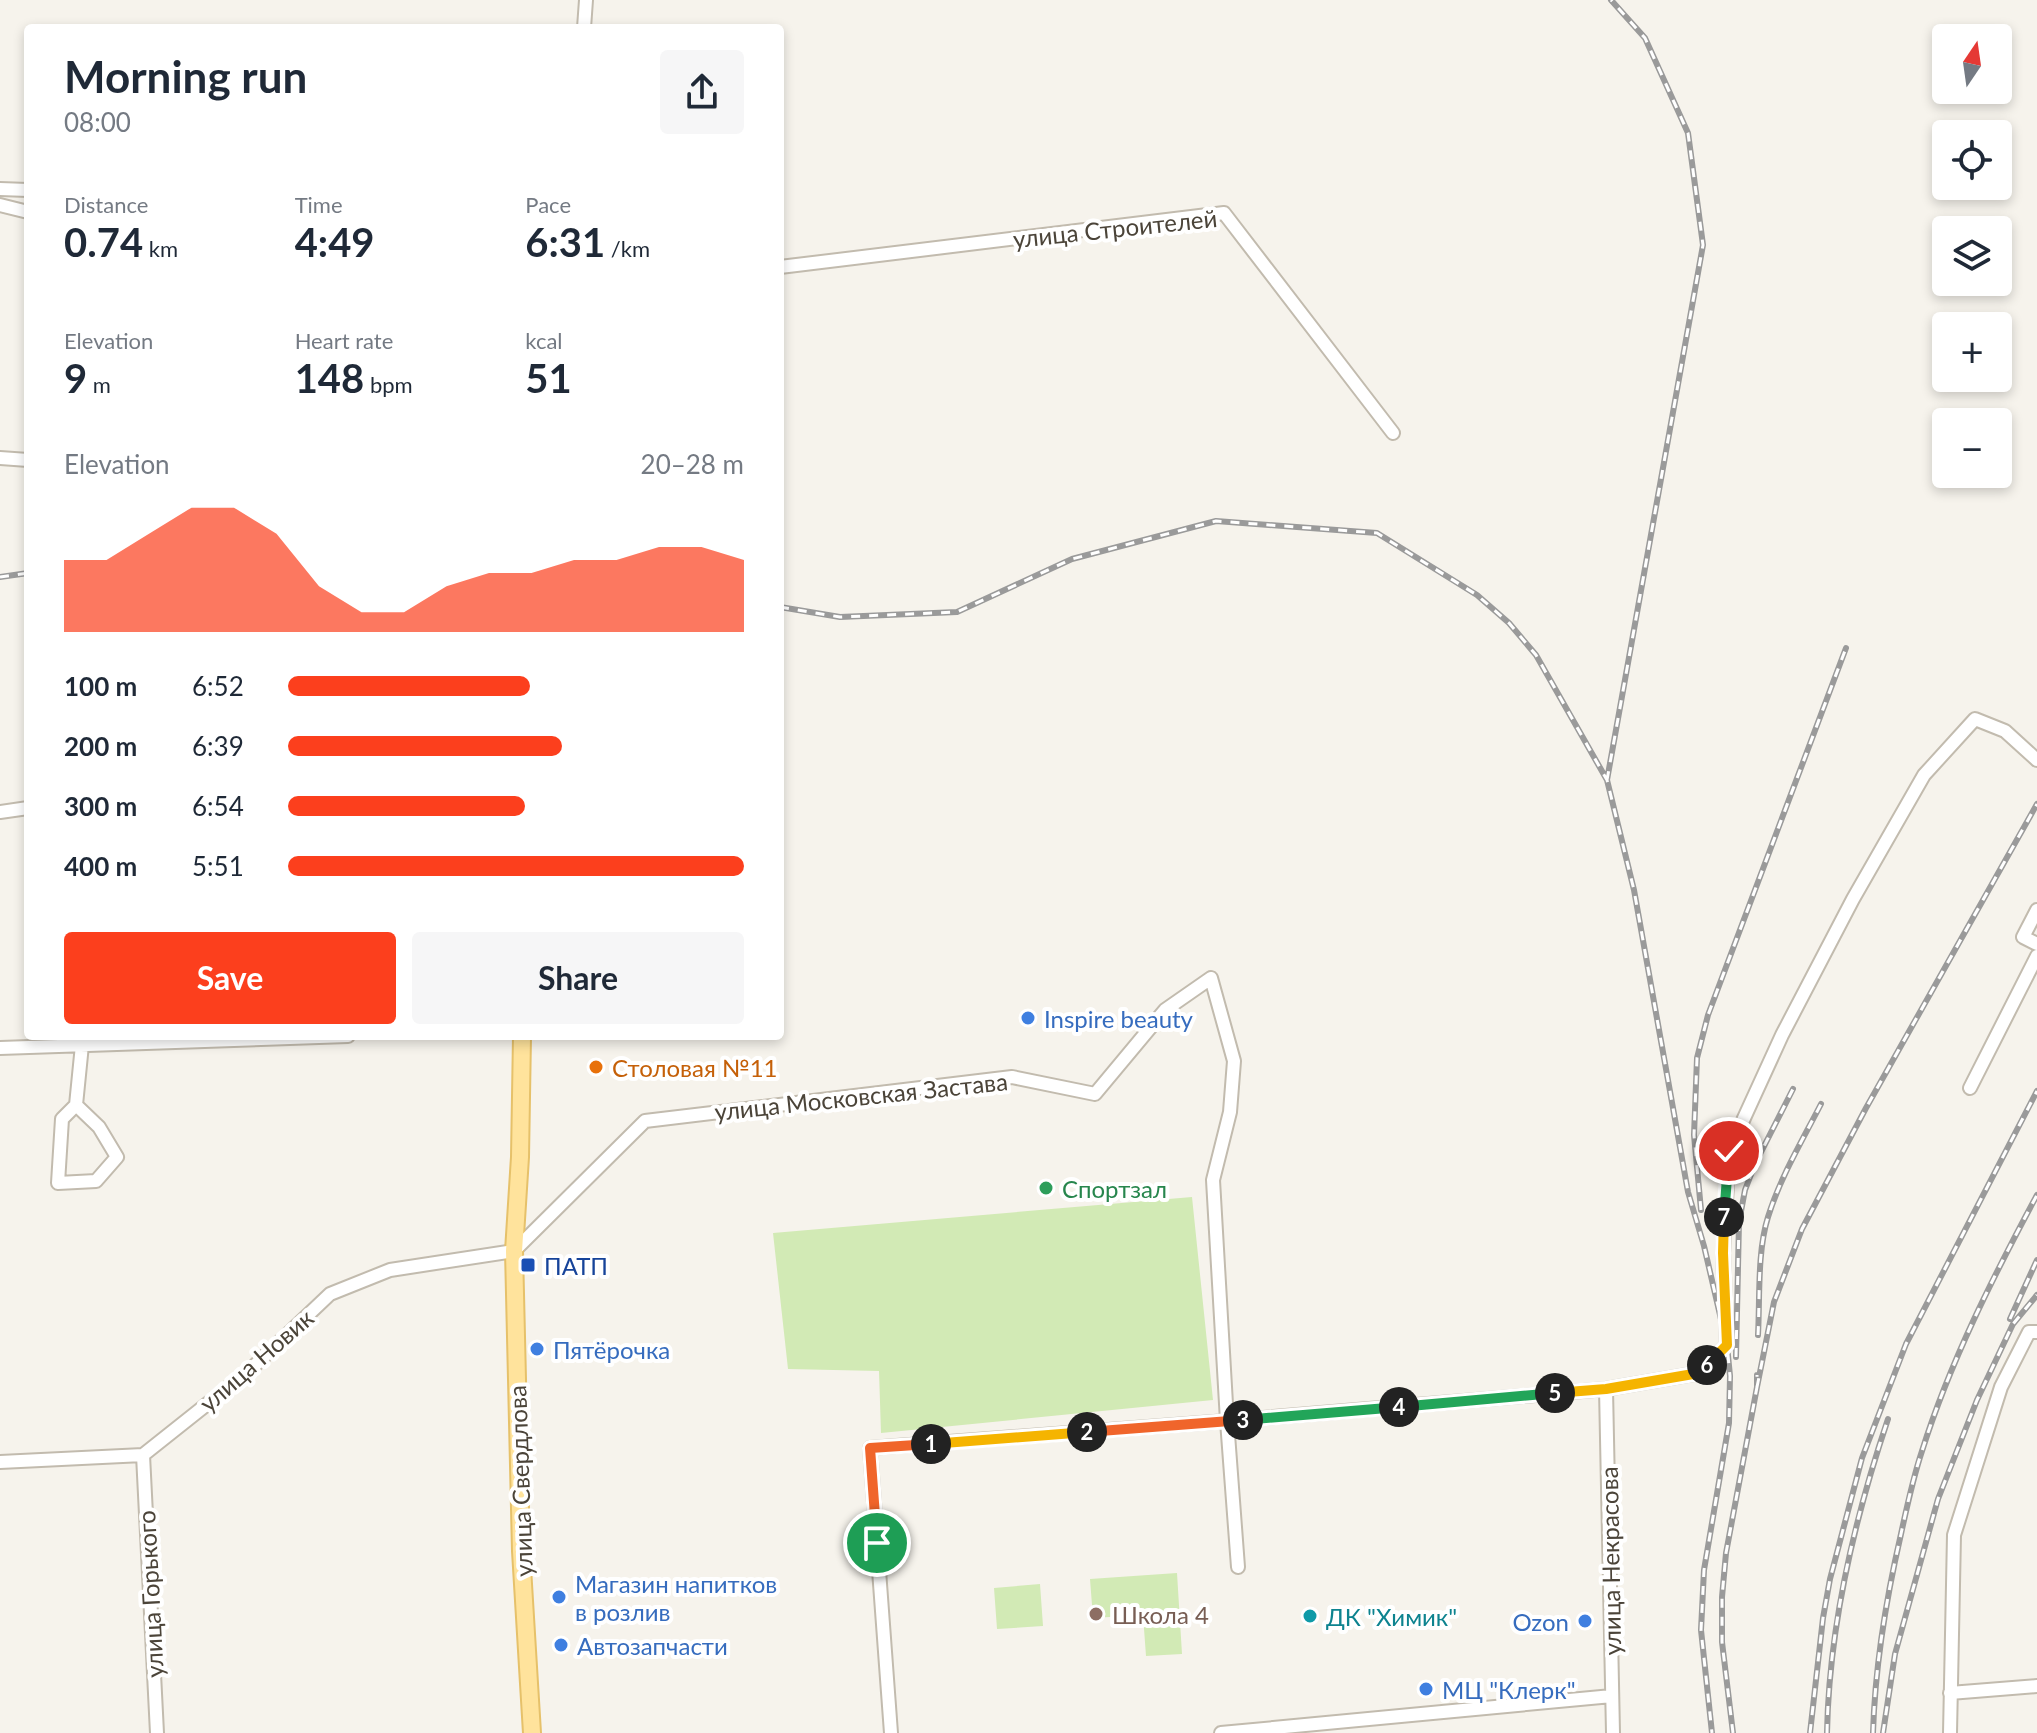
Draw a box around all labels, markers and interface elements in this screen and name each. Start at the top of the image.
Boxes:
north arrow [1932,24,2012,104]
map controls [1932,24,2012,488]
text: Morning run [64,50,307,102]
button: share [660,50,744,134]
text: 08:00 [64,106,131,138]
button: locate [1932,120,2012,200]
text: Distance [64,191,148,218]
text: Time [295,191,343,218]
text: Pace [525,191,571,218]
street label: улица Строителей [1012,203,1218,253]
button: layers [1932,216,2012,296]
text: 0.74 [64,218,143,266]
text: 4:49 [295,218,375,266]
text: 6:31 [525,218,605,266]
text: km [143,235,178,262]
text: /km [605,235,650,262]
button: + [1932,312,2012,392]
text: Elevation [64,327,153,354]
text: Heart rate [295,327,393,354]
text: kcal [525,327,563,354]
text: 9 [64,354,87,402]
text: 148 [295,354,364,402]
text: 51 [525,354,572,402]
text: m [87,371,111,398]
text: bpm [364,371,413,398]
button: − [1932,408,2012,488]
text: Elevation [64,448,170,480]
text: 20–28 m [641,448,744,480]
text: 100 m [64,670,137,702]
text: 6:52 [192,670,244,702]
text: 200 m [64,730,137,762]
text: 6:39 [192,730,244,762]
text: 300 m [64,790,137,822]
text: 6:54 [192,790,244,822]
text: 400 m [64,850,137,882]
text: 5:51 [192,850,244,882]
button: Save [64,932,396,1024]
button: Share [412,932,744,1024]
place label: Inspire beauty [1044,1004,1194,1033]
marker: Inspire beauty [1019,1009,1037,1027]
place label: Столовая №11 [612,1053,778,1082]
marker: Столовая №11 [587,1058,605,1076]
street label: улица Московская Застава [713,1066,1009,1126]
pin [1695,1117,1763,1185]
icon: check [1707,1129,1751,1173]
place label: Спортзал [1062,1174,1167,1203]
marker: Спортзал [1037,1179,1055,1197]
pin: 7 [1704,1197,1744,1237]
text: 7 [1718,1203,1730,1230]
place label: ПАТП [544,1251,608,1280]
marker: ПАТП [519,1256,537,1274]
street label: улица Новик [193,1302,319,1417]
place label: Пятёрочка [553,1335,670,1364]
marker: Пятёрочка [528,1340,546,1358]
pin: 6 [1687,1345,1727,1385]
text: 6 [1701,1351,1713,1378]
pin: 5 [1535,1373,1575,1413]
text: 5 [1549,1379,1561,1406]
street label: улица Свердлова [502,1385,538,1577]
pin: 4 [1379,1387,1419,1427]
text: 4 [1393,1393,1405,1420]
pin: 3 [1223,1400,1263,1440]
text: 3 [1237,1406,1249,1433]
pin: 2 [1067,1412,1107,1452]
text: 2 [1081,1418,1093,1445]
pin: 1 [911,1424,951,1464]
text: 1 [925,1430,937,1457]
street label: улица Некрасова [1594,1466,1626,1656]
pin [843,1509,911,1577]
street label: улица Горького [131,1510,169,1678]
icon: arrive [855,1521,899,1565]
place label: Магазин напитков в розлив [575,1569,777,1626]
marker: Магазин напитков в розлив [550,1588,568,1606]
place label: Школа 4 [1112,1600,1209,1629]
place label: ДК "Химик" [1326,1602,1457,1631]
marker: Школа 4 [1087,1605,1105,1623]
marker: ДК "Химик" [1301,1607,1319,1625]
place label: Ozon [1512,1607,1569,1636]
marker: Ozon [1576,1612,1594,1630]
place label: Автозапчасти [577,1631,728,1660]
marker: Автозапчасти [552,1636,570,1654]
place label: МЦ "Клерк" [1442,1675,1576,1704]
marker: МЦ "Клерк" [1417,1680,1435,1698]

